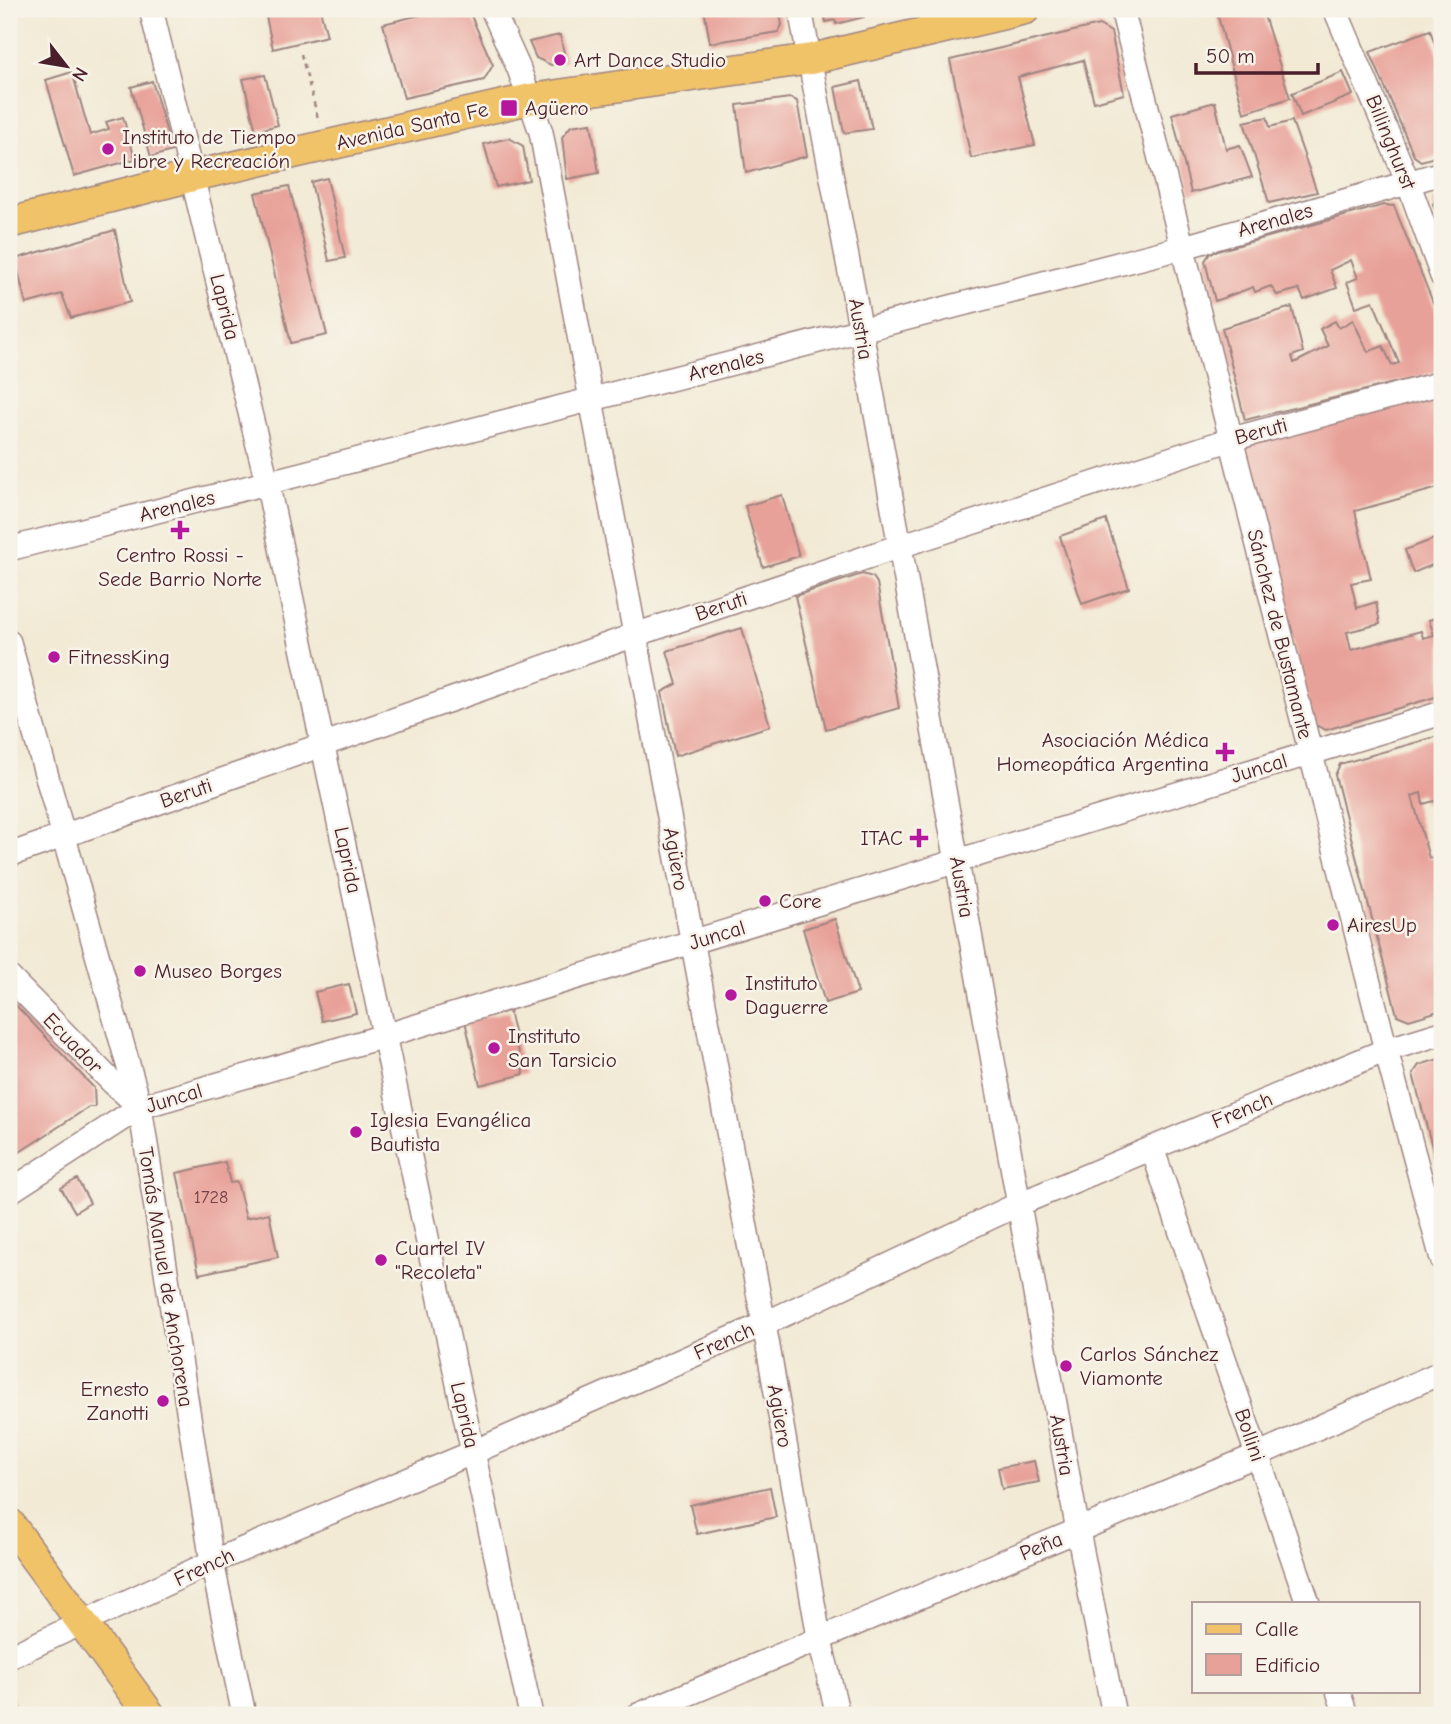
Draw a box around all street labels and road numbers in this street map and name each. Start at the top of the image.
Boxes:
street label: Billinghurst [1361,91,1421,194]
street label: Avenida Santa Fe [334,97,490,155]
street label: Arenales [1235,198,1315,242]
street label: Laprida [205,271,245,343]
street label: Austria [844,297,878,361]
street label: Arenales [686,344,766,386]
street label: Beruti [1232,412,1290,450]
street label: Arenales [137,485,217,527]
street label: Sánchez de Bustamante [1242,527,1318,741]
street label: Beruti [692,586,750,626]
street label: Juncal [1228,748,1290,788]
street label: Beruti [157,773,215,813]
street label: Laprida [329,825,367,895]
street label: Agüero [659,826,693,892]
street label: Austria [945,855,979,919]
street label: Juncal [686,915,748,955]
street label: Ecuador [38,1008,108,1079]
street label: Juncal [143,1078,205,1118]
street label: French [1208,1087,1276,1133]
street label: Tomás Manuel de Anchorena [134,1145,198,1409]
street label: French [690,1317,758,1365]
street label: Laprida [446,1380,484,1450]
street label: Agüero [763,1383,797,1449]
street label: Bollini [1230,1405,1270,1465]
street label: Austria [1045,1413,1079,1477]
street label: Peña [1016,1527,1066,1565]
street label: French [170,1543,238,1591]

